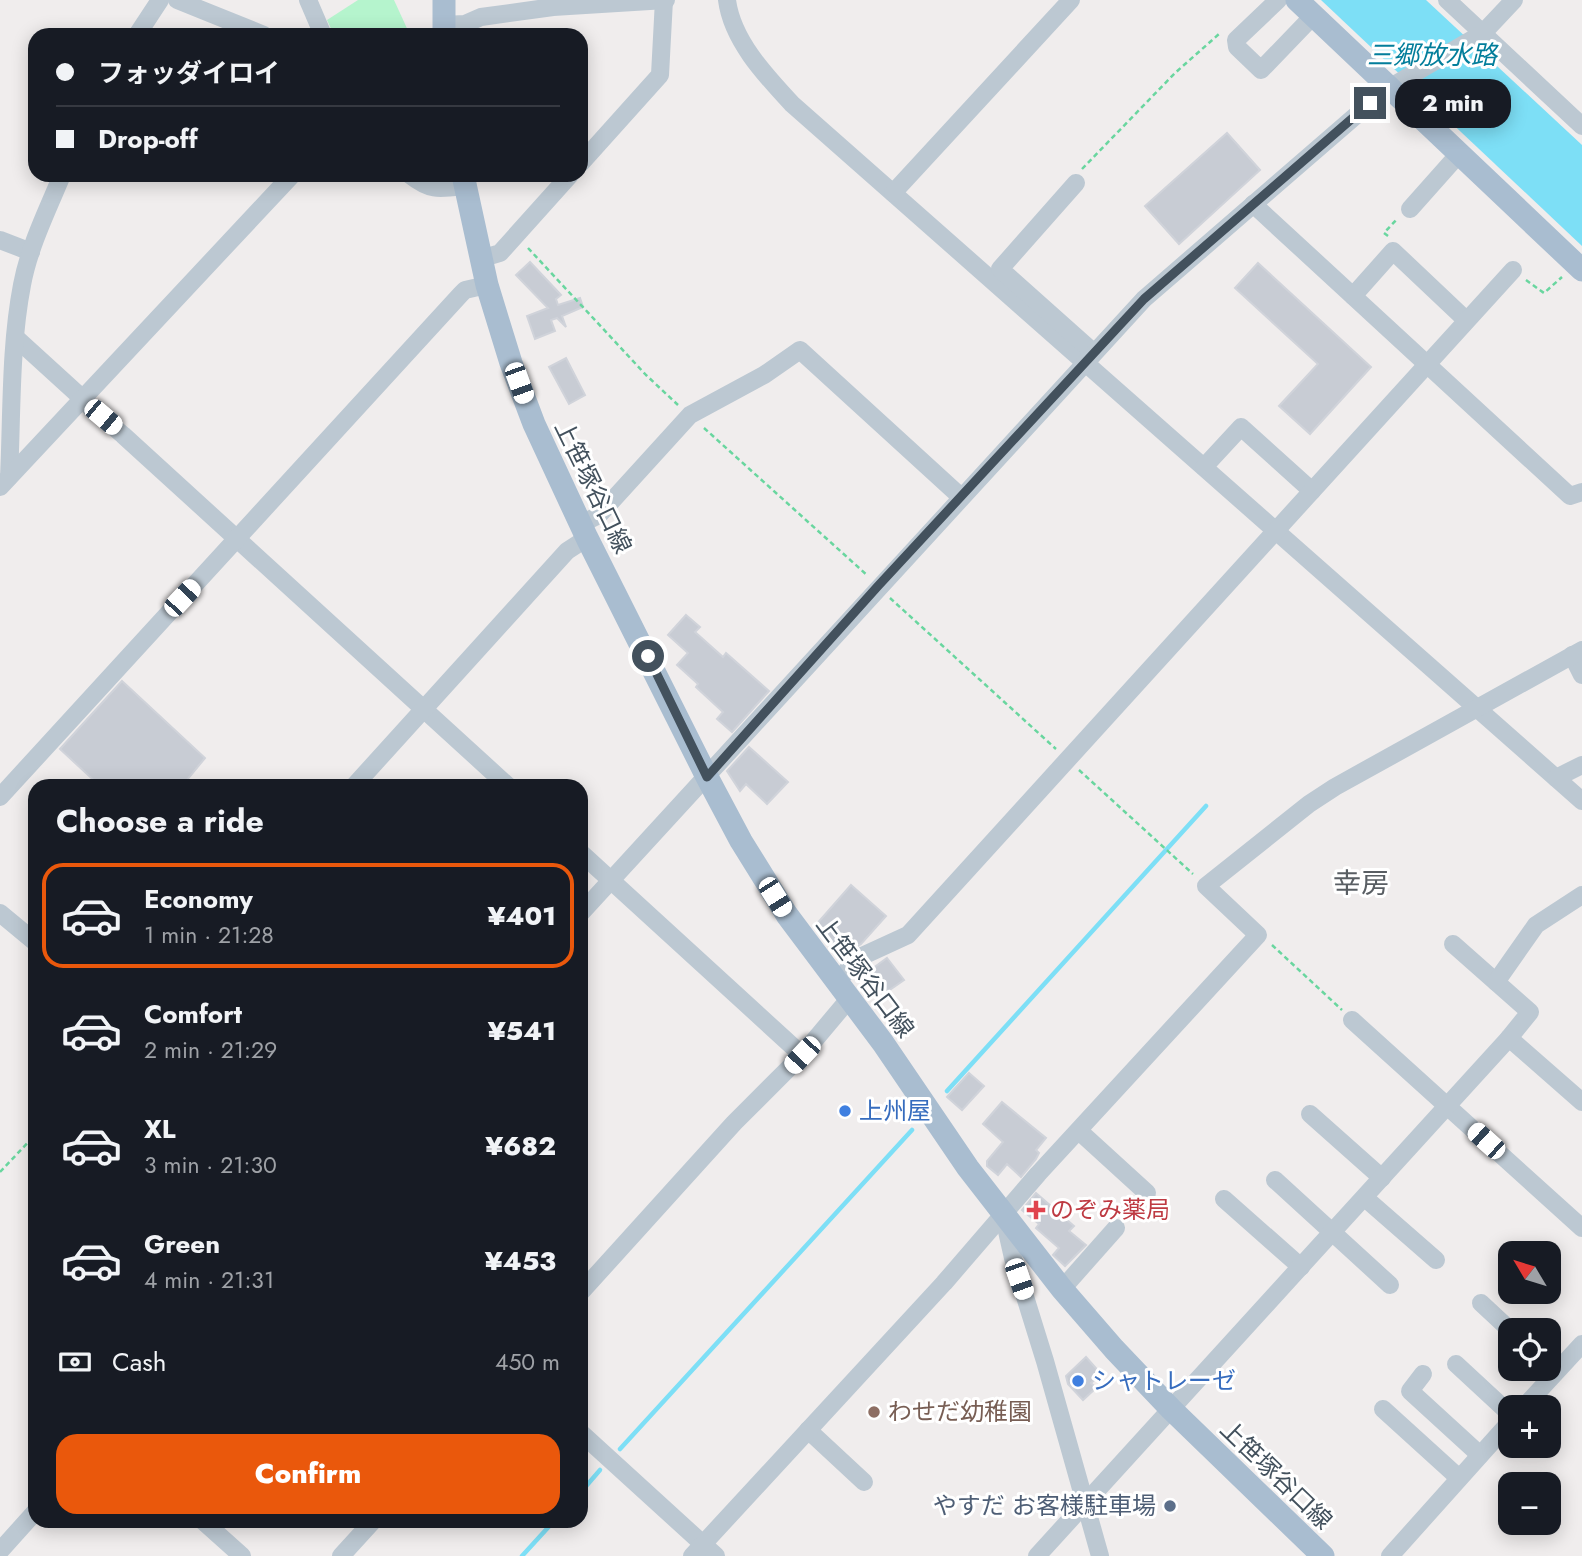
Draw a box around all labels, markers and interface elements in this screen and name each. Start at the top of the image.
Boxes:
water label: 三郷放水路 [1367,36,1499,74]
text: フォッダイロイ [98,54,280,92]
callout: 2 min [1394,78,1510,128]
text: 2 min [1422,86,1484,120]
route end [1354,87,1386,119]
text: Drop-off [98,120,198,158]
car [502,360,537,406]
car [81,395,126,439]
street label: 上笹塚谷口線 [546,414,641,559]
car [160,575,205,621]
route start [632,640,664,672]
text: Choose a ride [56,798,264,844]
district label: 幸房 [1333,863,1389,904]
car [755,874,796,920]
text: Economy [144,880,253,918]
icon: car [60,884,123,947]
text: ¥401 [487,897,556,935]
street label: 上笹塚谷口線 [808,909,923,1045]
text: 1 min · 21:28 [144,918,274,952]
text: Comfort [144,995,242,1033]
icon: car [60,999,123,1062]
text: ¥541 [488,1012,556,1050]
car [780,1032,825,1078]
text: 2 min · 21:29 [144,1033,277,1067]
place label: 上州屋 [859,1093,931,1128]
marker: 上州屋 [837,1103,853,1119]
text: XL [144,1110,176,1148]
icon: car [60,1114,123,1177]
car [1464,1119,1509,1163]
text: ¥682 [485,1127,556,1165]
text: 3 min · 21:30 [144,1148,277,1182]
place label: のぞみ薬局 [1050,1192,1170,1227]
marker: のぞみ薬局 [1028,1202,1044,1218]
text: Green [144,1225,220,1263]
icon: car [60,1229,123,1292]
north arrow [1498,1241,1561,1304]
map controls [1498,1241,1561,1535]
text: ¥453 [485,1242,556,1280]
car [1003,1256,1036,1302]
text: 4 min · 21:31 [144,1263,274,1297]
button: locate [1498,1318,1561,1381]
icon: cash [56,1343,94,1381]
text: Cash [112,1343,166,1381]
text: 450 m [495,1345,560,1379]
place label: シャトレーゼ [1092,1363,1236,1398]
marker: シャトレーゼ [1070,1373,1086,1389]
place label: わせだ幼稚園 [888,1394,1032,1429]
button: + [1498,1395,1561,1458]
marker: わせだ幼稚園 [866,1404,882,1420]
street label: 上笹塚谷口線 [1212,1412,1340,1537]
button: Confirm [56,1434,560,1514]
button: − [1498,1472,1561,1535]
place label: やすだ お客様駐車場 [933,1488,1156,1523]
marker: やすだ お客様駐車場 [1162,1498,1178,1514]

